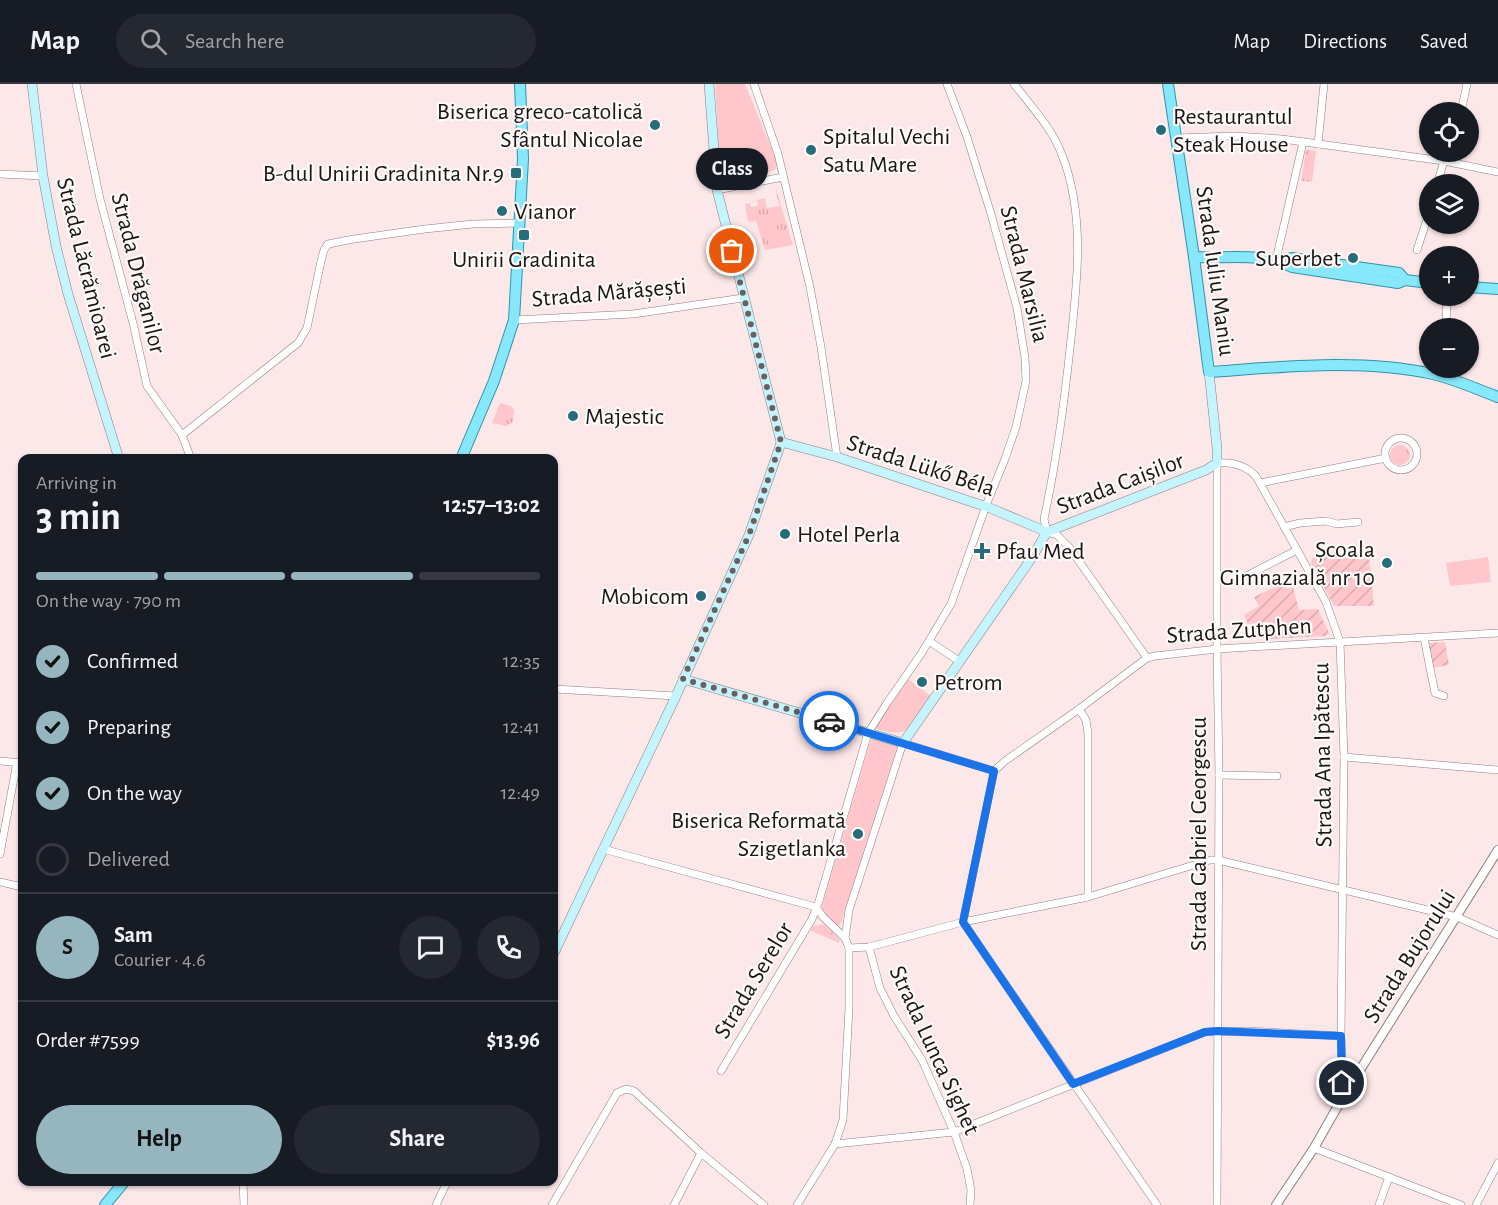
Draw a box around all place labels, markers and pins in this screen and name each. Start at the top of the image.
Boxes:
place label: Biserica greco-catolică Sfântul Nicolae [437,100,643,152]
place label: Restaurantul Steak House [1173,105,1293,157]
marker: Biserica greco-catolică Sfântul Nicolae [648,118,662,132]
marker: Restaurantul Steak House [1154,123,1168,137]
place label: Spitalul Vechi Satu Mare [823,125,950,177]
marker: Spitalul Vechi Satu Mare [804,143,818,157]
callout: Class [696,149,768,191]
place label: B-dul Unirii Gradinita Nr.9 [263,162,504,186]
marker: B-dul Unirii Gradinita Nr.9 [509,166,523,180]
place label: Vianor [514,200,576,224]
marker: Vianor [495,204,509,218]
pin [706,225,757,276]
marker: Unirii Gradinita [517,228,531,242]
place label: Superbet [1255,247,1341,271]
place label: Unirii Gradinita [452,248,596,272]
marker: Superbet [1346,251,1360,265]
place label: Majestic [585,405,664,429]
marker: Majestic [566,409,580,423]
place label: Hotel Perla [797,523,900,547]
marker: Hotel Perla [778,527,792,541]
place label: Școala Gimnazială nr 10 [1220,538,1375,590]
place label: Pfau Med [996,540,1085,564]
marker: Pfau Med [973,542,991,560]
marker: Școala Gimnazială nr 10 [1380,556,1394,570]
place label: Mobicom [601,585,689,609]
marker: Mobicom [694,589,708,603]
place label: Petrom [934,671,1003,695]
marker: Petrom [915,675,929,689]
place label: Biserica Reformată Szigetlanka [671,809,846,861]
marker: Biserica Reformată Szigetlanka [851,827,865,841]
pin [1316,1057,1367,1108]

